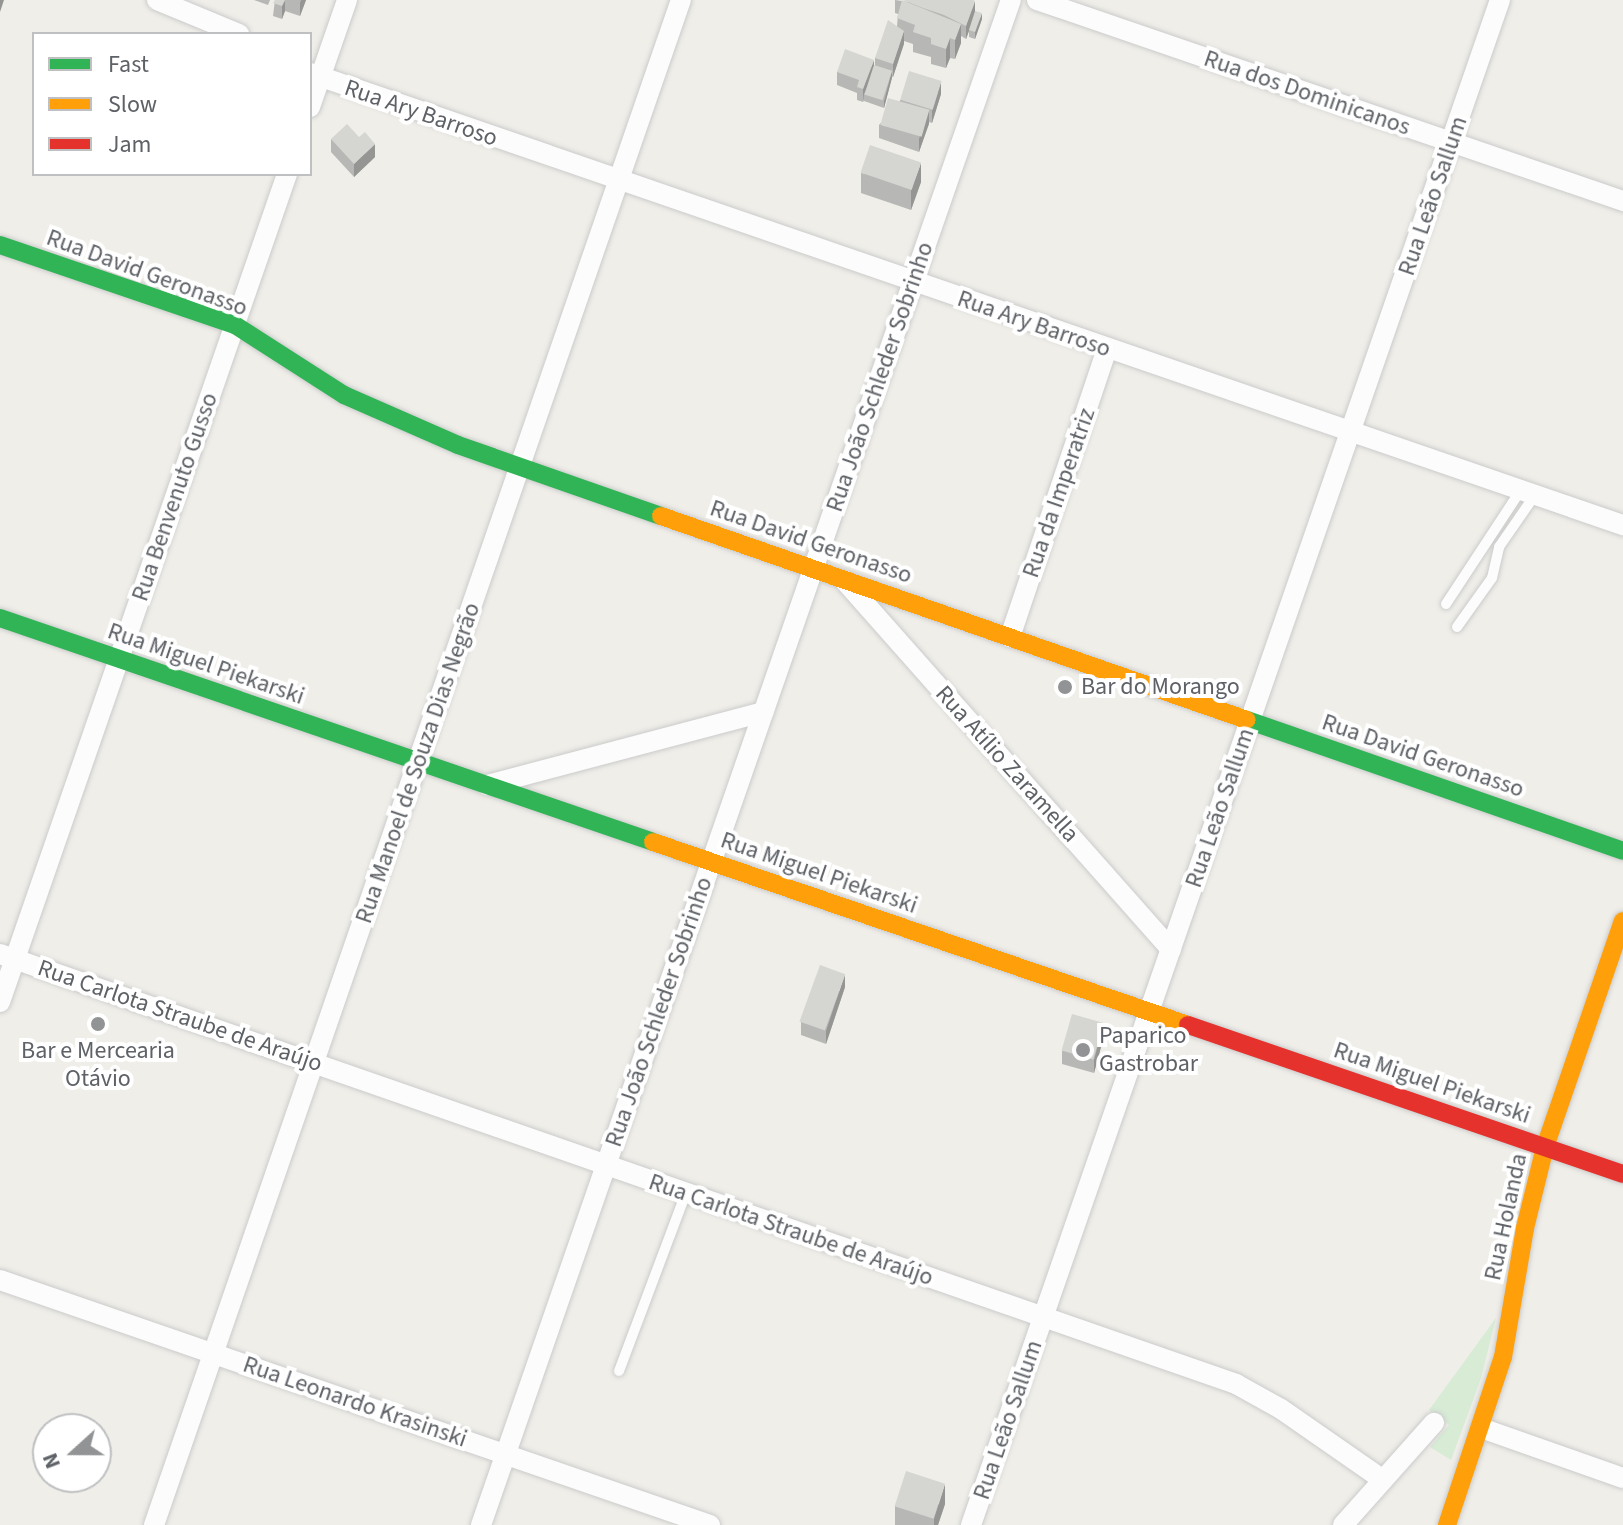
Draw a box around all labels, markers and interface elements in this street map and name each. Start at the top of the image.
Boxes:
legend [32,32,312,176]
street label: Rua dos Dominicanos [1200,44,1414,142]
text: Fast [108,47,149,82]
street label: Rua Ary Barroso [341,73,501,153]
text: Slow [108,87,157,122]
street label: Rua Leão Sallum [1392,113,1474,279]
text: Jam [108,127,152,162]
street label: Rua David Geronasso [43,223,251,323]
street label: Rua João Schleder Sobrinho [820,238,940,516]
street label: Rua Ary Barroso [954,284,1114,364]
street label: Rua Benvenuto Gusso [126,389,224,605]
street label: Rua da Imperatriz [1017,404,1101,582]
street label: Rua David Geronasso [706,494,916,590]
street label: Rua Manoel de Souza Dias Negrão [349,599,487,927]
street label: Rua Miguel Piekarski [104,617,308,711]
place label: Bar do Morango [1081,673,1240,701]
marker: Bar do Morango [1056,678,1074,696]
street label: Rua Atílio Zaramella [929,680,1085,848]
street label: Rua David Geronasso [1318,708,1528,804]
street label: Rua Leão Sallum [1179,725,1261,891]
street label: Rua Miguel Piekarski [717,826,921,920]
street label: Rua João Schleder Sobrinho [599,873,719,1151]
street label: Rua Carlota Straube de Araújo [34,954,326,1078]
marker: Bar e Mercearia Otávio [89,1015,107,1033]
place label: Paparico Gastrobar [1099,1022,1198,1078]
street label: Rua Miguel Piekarski [1330,1036,1534,1130]
place label: Bar e Mercearia Otávio [21,1037,175,1093]
marker: Paparico Gastrobar [1074,1041,1092,1059]
street label: Rua Holanda [1479,1151,1533,1283]
street label: Rua Carlota Straube de Araújo [645,1168,937,1292]
street label: Rua Leão Sallum [967,1337,1049,1503]
street label: Rua Leonardo Krasinski [239,1350,471,1454]
north arrow [32,1413,112,1493]
text: N [34,1448,69,1473]

